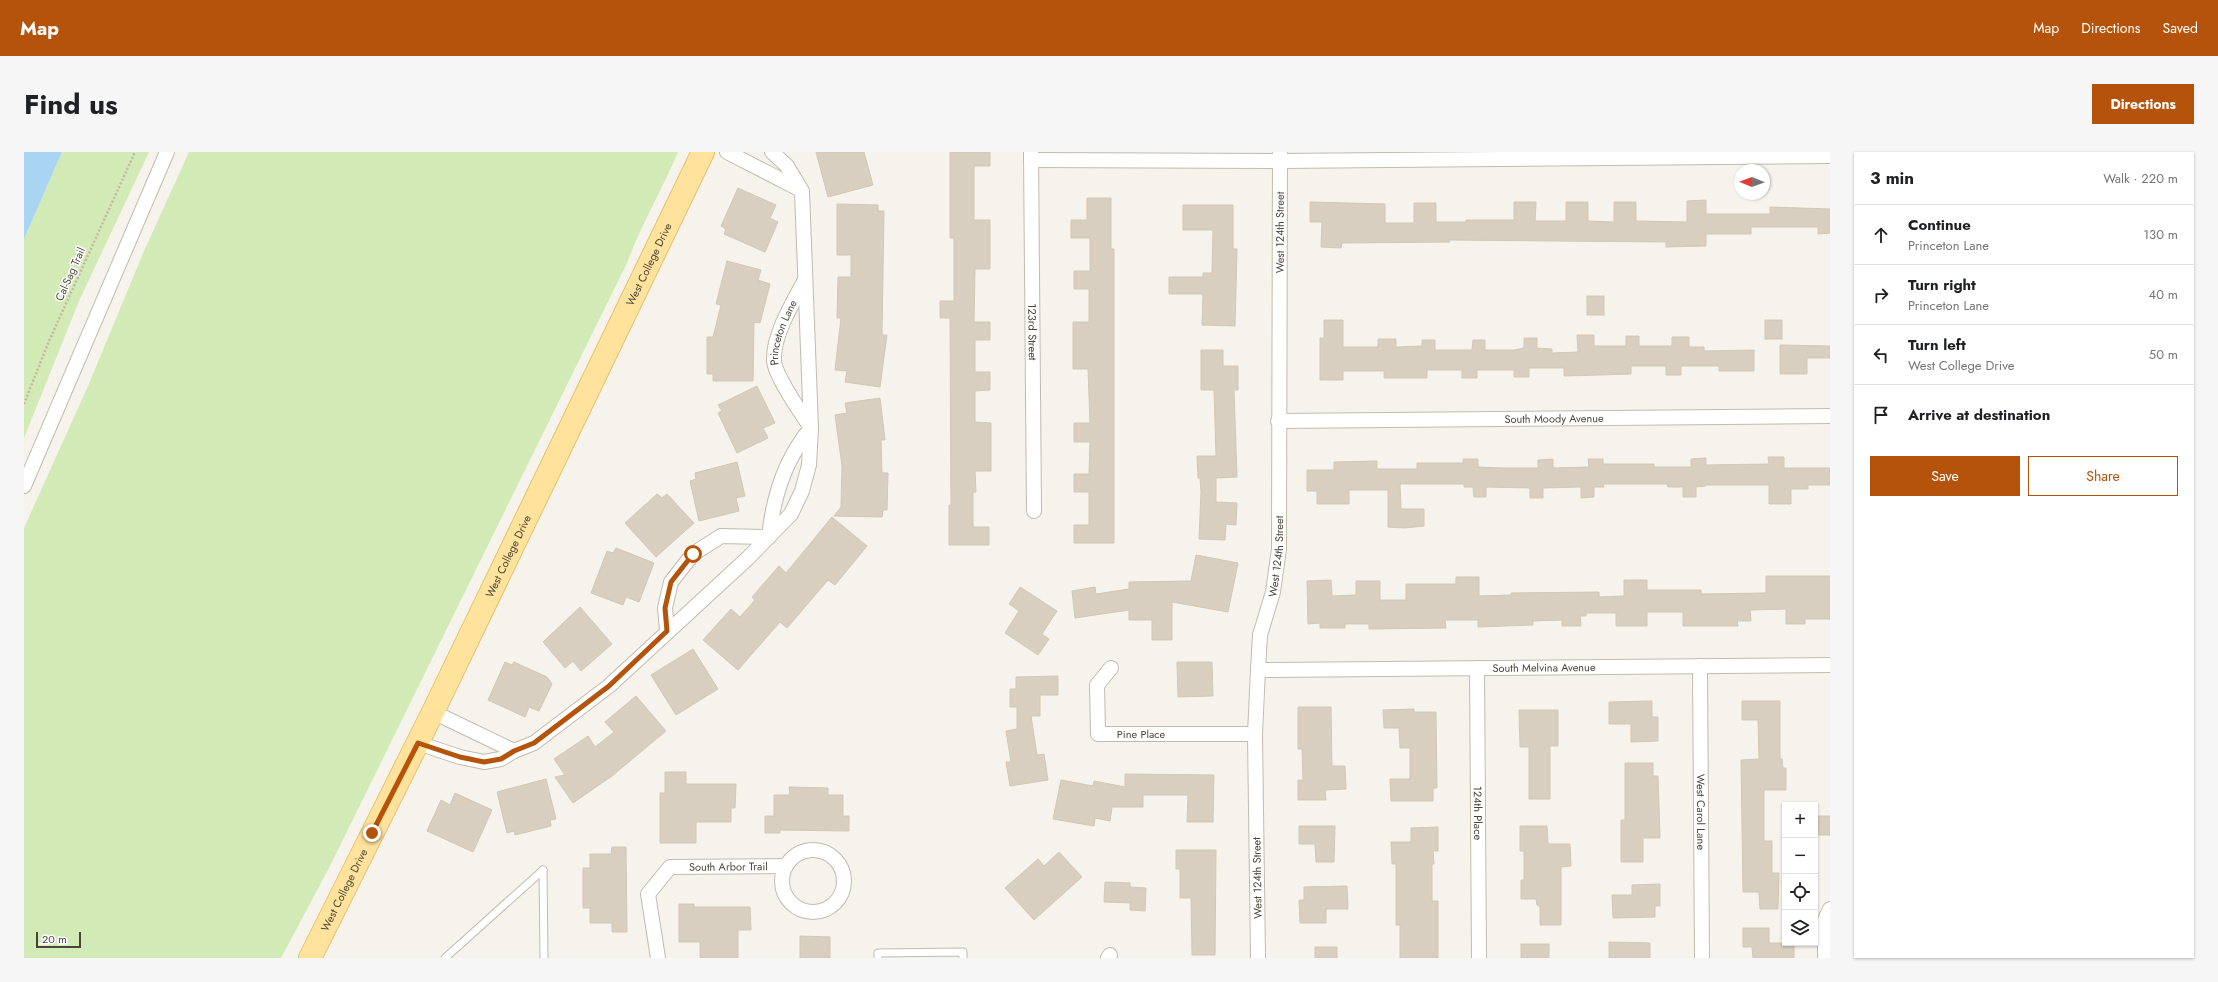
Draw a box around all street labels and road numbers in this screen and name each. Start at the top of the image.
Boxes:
street label: West 124th Street [1272,191,1288,273]
street label: West College Drive [622,220,676,308]
street label: Cal-Sag Trail [51,245,89,303]
street label: Princeton Lane [766,297,801,366]
street label: 123rd Street [1024,303,1041,361]
street label: South Moody Avenue [1504,410,1604,427]
street label: West College Drive [481,512,535,600]
street label: West 124th Street [1264,515,1287,598]
street label: South Melvina Avenue [1492,659,1596,676]
street label: Pine Place [1117,726,1166,742]
street label: West Carol Lane [1693,774,1709,850]
street label: 124th Place [1470,786,1486,840]
street label: West 124th Street [1248,837,1266,919]
street label: West College Drive [317,846,371,934]
street label: South Arbor Trail [689,858,768,875]

